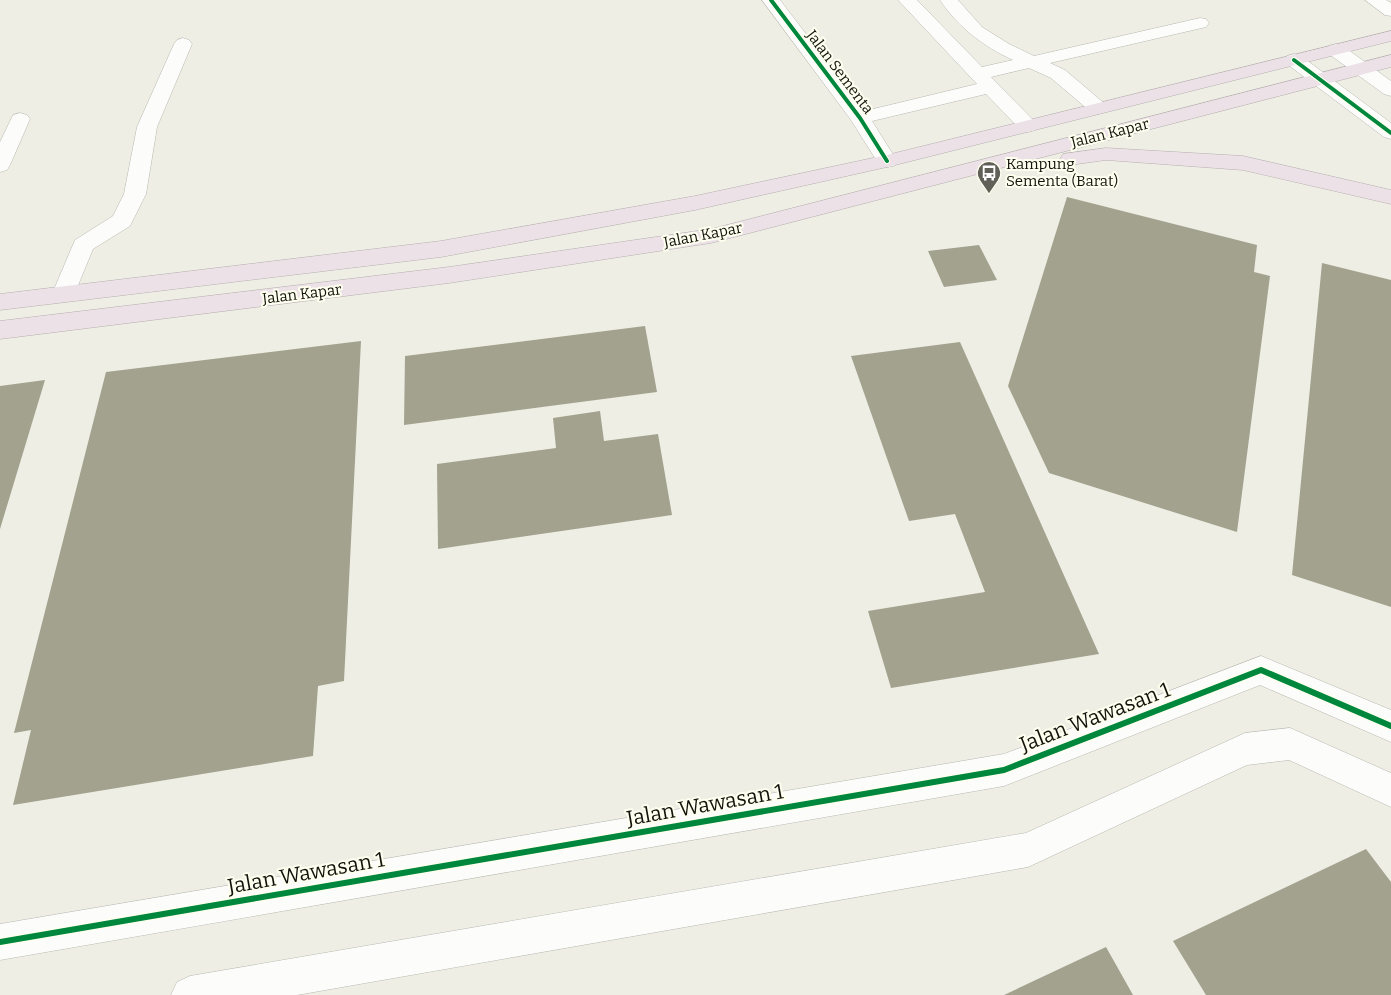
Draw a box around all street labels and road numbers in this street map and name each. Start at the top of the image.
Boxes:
street label: Jalan Sementa [802,26,877,117]
street label: Jalan Kapar [1068,115,1151,152]
street label: Jalan Kapar [661,218,744,252]
street label: Jalan Kapar [260,280,343,308]
street label: Jalan Wawasan 1 [1015,676,1174,758]
street label: Jalan Wawasan 1 [624,778,786,832]
street label: Jalan Wawasan 1 [225,846,387,900]

